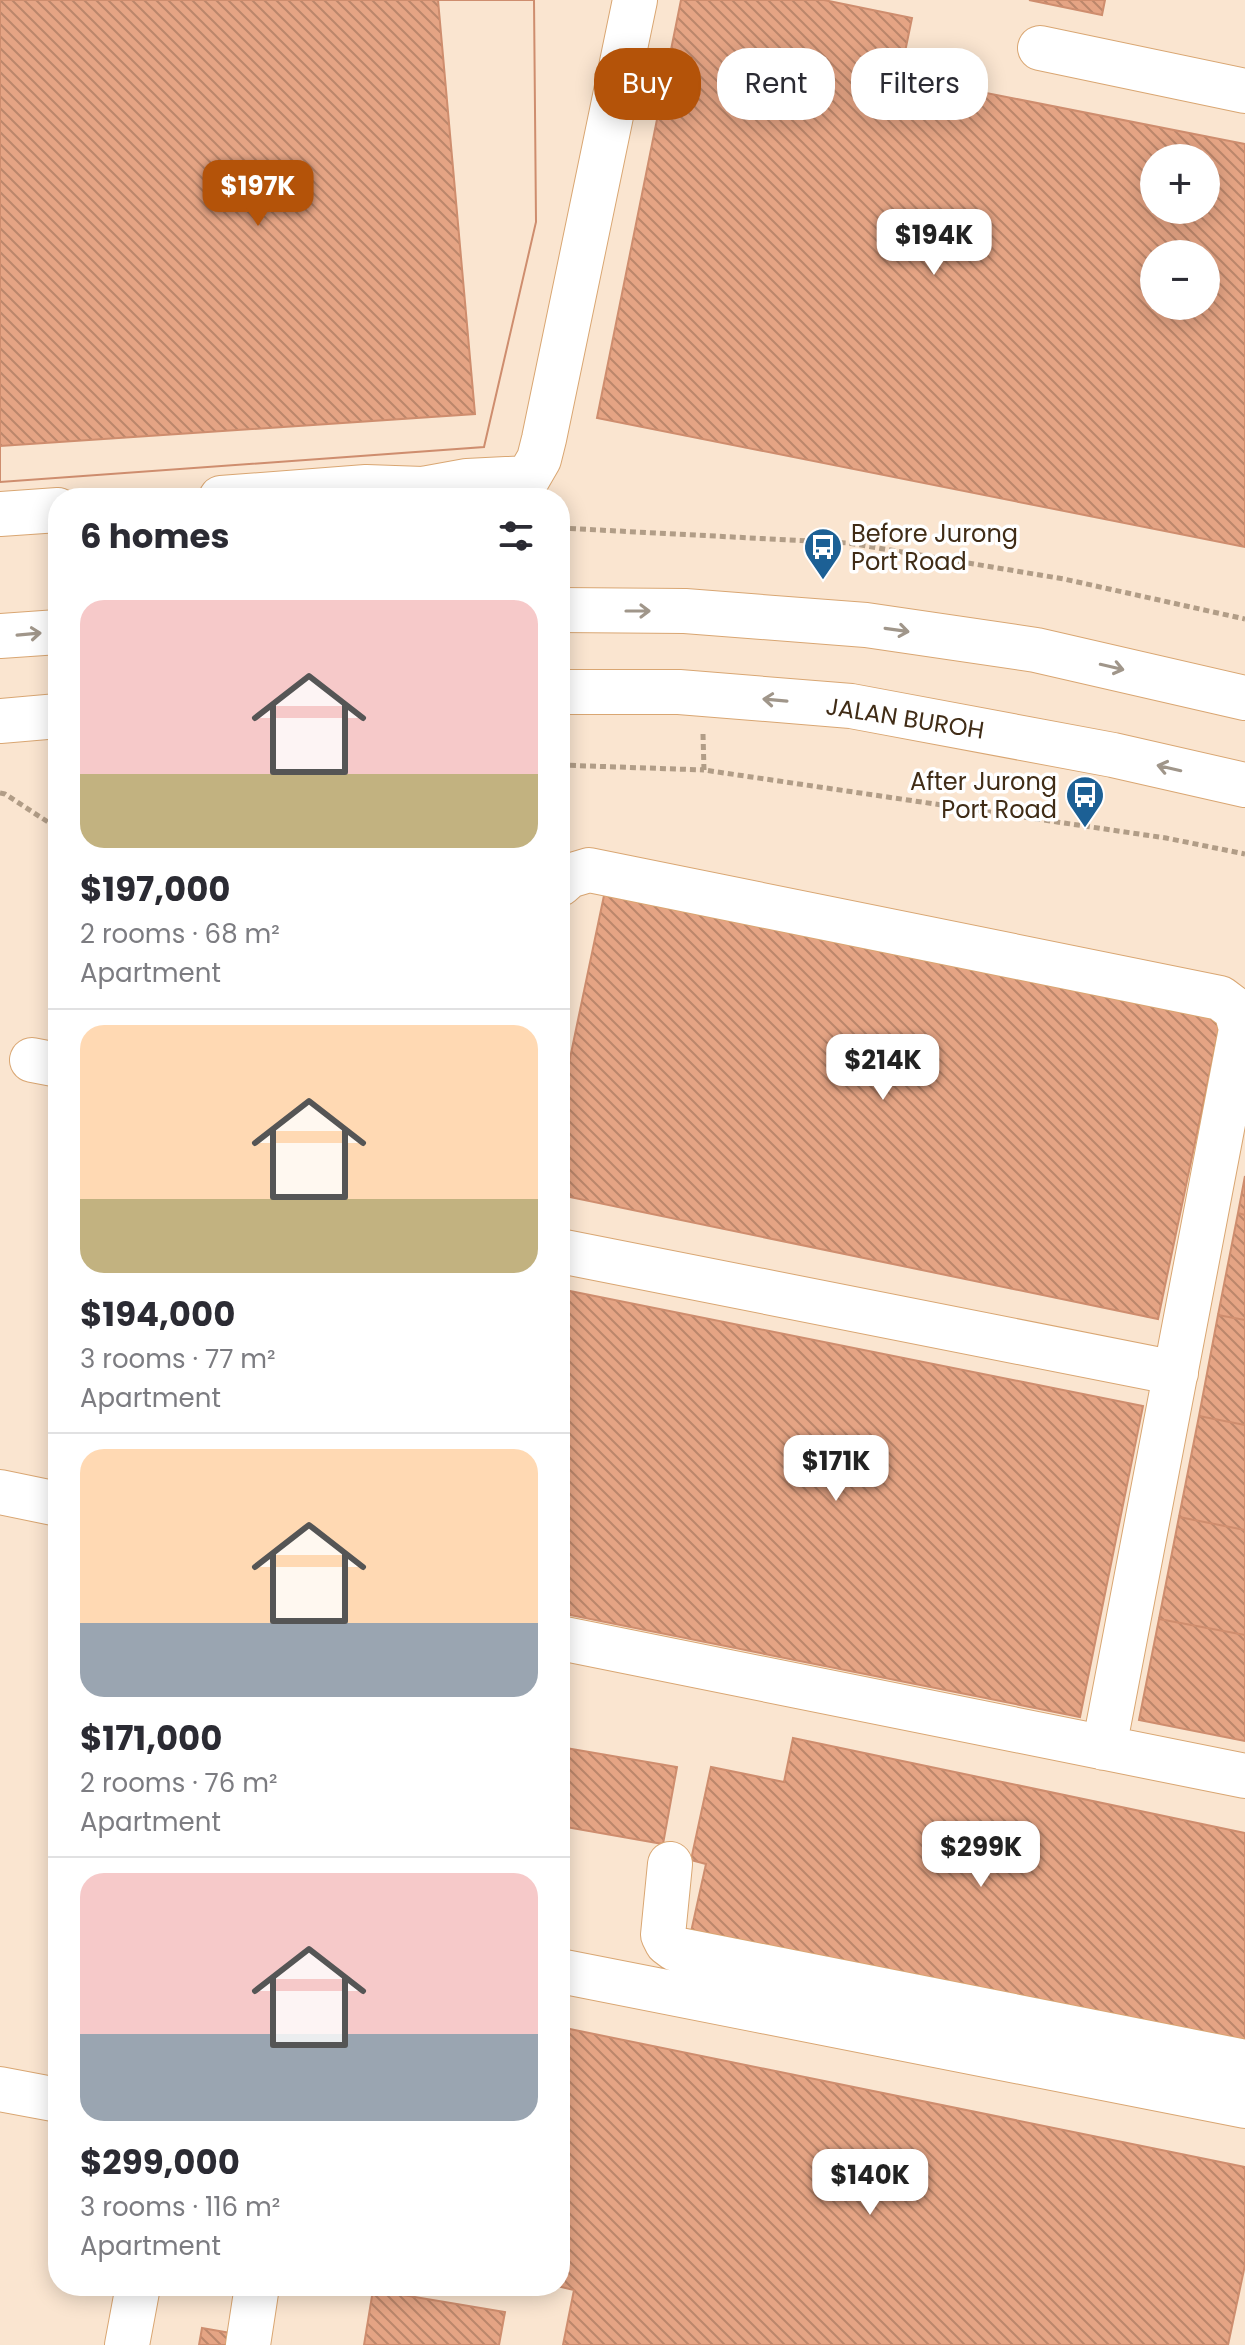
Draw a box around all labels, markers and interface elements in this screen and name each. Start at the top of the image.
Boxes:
chip: Buy [594,48,701,120]
chip: Rent [717,48,835,120]
chip: Filters [851,48,988,120]
map controls [1140,144,1220,320]
button: + [1140,144,1220,224]
pin: $197K [202,160,314,228]
text: $197K [221,168,295,204]
pin: $194K [878,209,990,277]
text: $194K [895,217,973,253]
button: − [1140,240,1220,320]
text: 6 homes [80,512,229,560]
icon: filters [494,514,538,558]
place label: Before Jurong Port Road [851,517,1018,578]
bus stop icon: Before Jurong Port Road [802,526,844,581]
one-way arrow [624,603,651,619]
one-way arrow [884,623,909,638]
one-way arrow [15,626,42,641]
icon: home [237,652,381,796]
one-way arrow [1098,661,1124,676]
street label: JALAN BUROH [824,689,986,747]
one-way arrow [762,692,789,707]
one-way arrow [1157,760,1182,775]
place label: After Jurong Port Road [910,765,1057,826]
bus stop icon: After Jurong Port Road [1064,774,1106,829]
text: $197,000 [80,865,231,913]
text: 2 rooms · 68 m² [80,916,280,952]
text: Apartment [80,955,221,991]
pin: $214K [827,1034,939,1102]
text: $214K [844,1042,922,1078]
icon: home [237,1077,381,1221]
text: $194,000 [80,1290,235,1338]
text: 3 rooms · 77 m² [80,1341,276,1377]
text: Apartment [80,1380,221,1416]
pin: $171K [780,1435,892,1503]
text: $171K [802,1443,870,1479]
icon: home [237,1501,381,1645]
text: $171,000 [80,1714,222,1762]
text: 2 rooms · 76 m² [80,1765,278,1801]
text: Apartment [80,1804,221,1840]
pin: $299K [925,1821,1037,1889]
text: $299K [940,1829,1022,1865]
icon: home [237,1925,381,2069]
text: $299,000 [80,2138,240,2186]
pin: $140K [814,2149,926,2217]
text: $140K [830,2157,910,2193]
text: 3 rooms · 116 m² [80,2189,280,2225]
text: Apartment [80,2228,221,2264]

